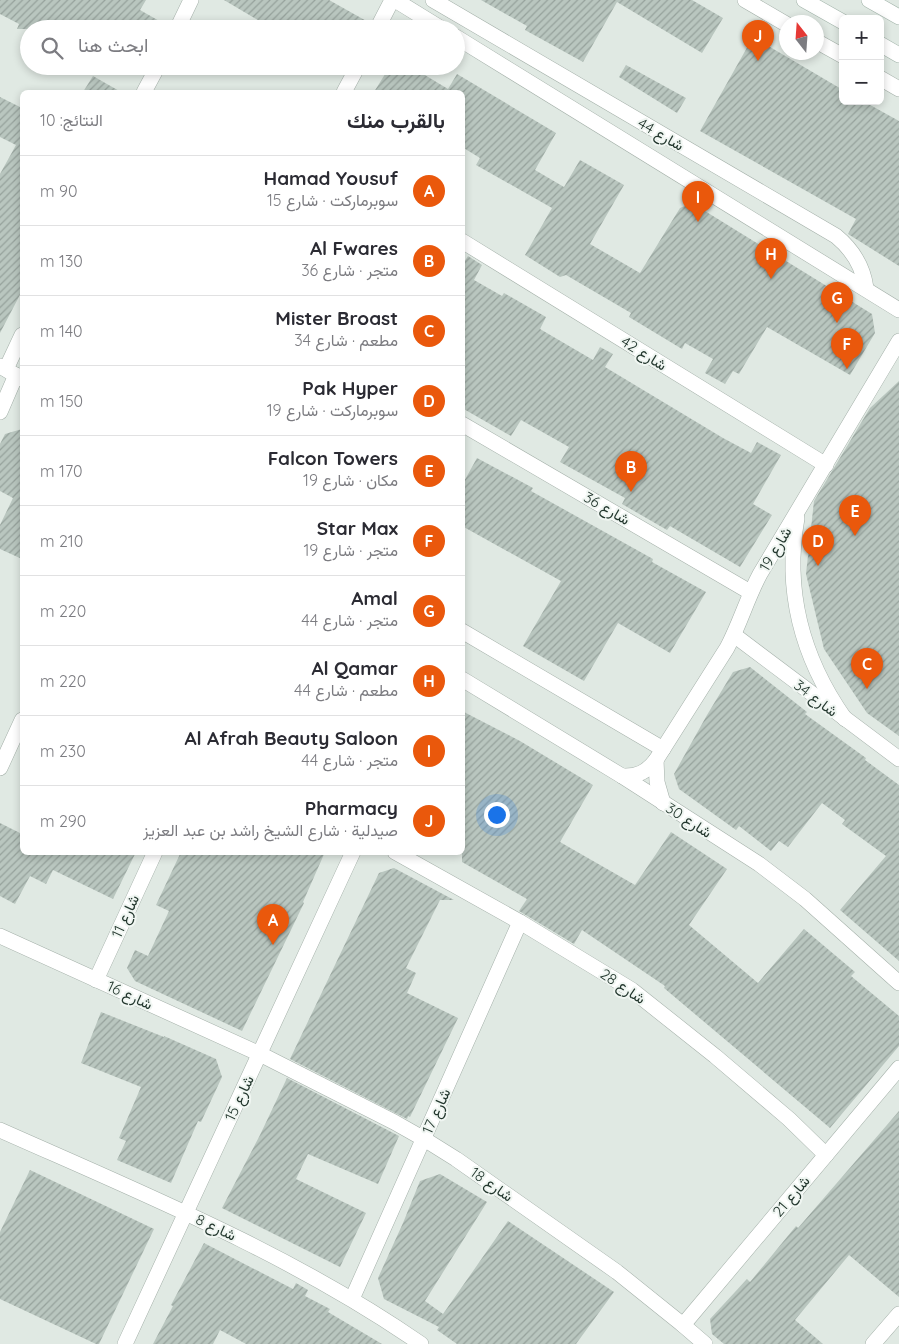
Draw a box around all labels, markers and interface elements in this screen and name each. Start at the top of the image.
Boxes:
north arrow [779,15,824,60]
map controls [839,15,884,105]
button: + [839,15,884,60]
search box [20,20,465,75]
pin: J [742,20,774,61]
text: ابحث هنا [78,33,148,57]
icon: search [38,34,66,62]
button: − [839,60,884,105]
text: بالقرب منك [347,107,445,133]
text: النتائج: 10 [40,110,103,130]
street label: شارع 44 [634,113,688,157]
text: Hamad Yousuf [264,166,398,190]
text: 90 m [40,181,77,201]
text: A [424,181,434,201]
pin: I [682,181,714,222]
text: سوبرماركت · شارع 15 [267,190,398,210]
text: Al Fwares [310,236,398,260]
pin: H [755,238,787,279]
text: 130 m [40,251,83,271]
text: B [424,251,434,271]
text: متجر · شارع 36 [301,260,398,280]
pin: G [821,282,853,323]
text: Mister Broast [275,306,398,330]
text: 140 m [40,321,83,341]
text: C [424,321,434,341]
pin: F [831,328,863,369]
text: مطعم · شارع 34 [294,330,398,350]
street label: شارع 42 [616,332,671,376]
text: Pak Hyper [302,376,398,400]
text: 150 m [40,391,83,411]
text: D [423,391,435,411]
text: سوبرماركت · شارع 19 [267,400,398,420]
text: Falcon Towers [268,446,398,470]
pin: B [615,451,647,492]
text: 170 m [40,461,83,481]
text: E [424,461,434,481]
text: مكان · شارع 19 [303,470,398,490]
street label: شارع 36 [580,487,634,531]
pin: E [839,495,871,536]
text: Star Max [317,516,398,540]
street label: شارع 19 [755,523,797,576]
pin: D [802,525,834,566]
text: 210 m [40,531,83,551]
text: F [425,531,434,551]
text: متجر · شارع 19 [303,540,398,560]
text: Amal [351,586,398,610]
text: 220 m [40,601,86,621]
text: G [423,601,435,621]
text: متجر · شارع 44 [301,610,398,630]
pin: C [851,648,883,689]
text: Al Qamar [311,656,398,680]
text: 220 m [40,671,86,691]
text: H [423,671,435,691]
street label: شارع 34 [789,675,842,722]
text: مطعم · شارع 44 [294,680,398,700]
text: Al Afrah Beauty Saloon [184,726,398,750]
text: 230 m [40,741,86,761]
text: I [427,741,431,761]
text: متجر · شارع 44 [301,750,398,770]
text: Pharmacy [305,796,398,820]
street label: شارع 30 [661,798,716,844]
your location [484,802,510,828]
text: 290 m [40,811,86,831]
text: J [425,811,433,831]
text: صيدلية · شارع الشيخ راشد بن عبد العزيز [143,820,398,840]
street label: شارع 11 [107,891,145,941]
pin: A [257,904,289,945]
street label: شارع 28 [596,964,649,1010]
street label: شارع 16 [103,976,156,1016]
street label: شارع 15 [220,1072,260,1125]
street label: شارع 17 [418,1085,456,1137]
street label: شارع 18 [466,1162,517,1207]
street label: شارع 21 [768,1171,815,1222]
street label: شارع 8 [192,1209,239,1246]

